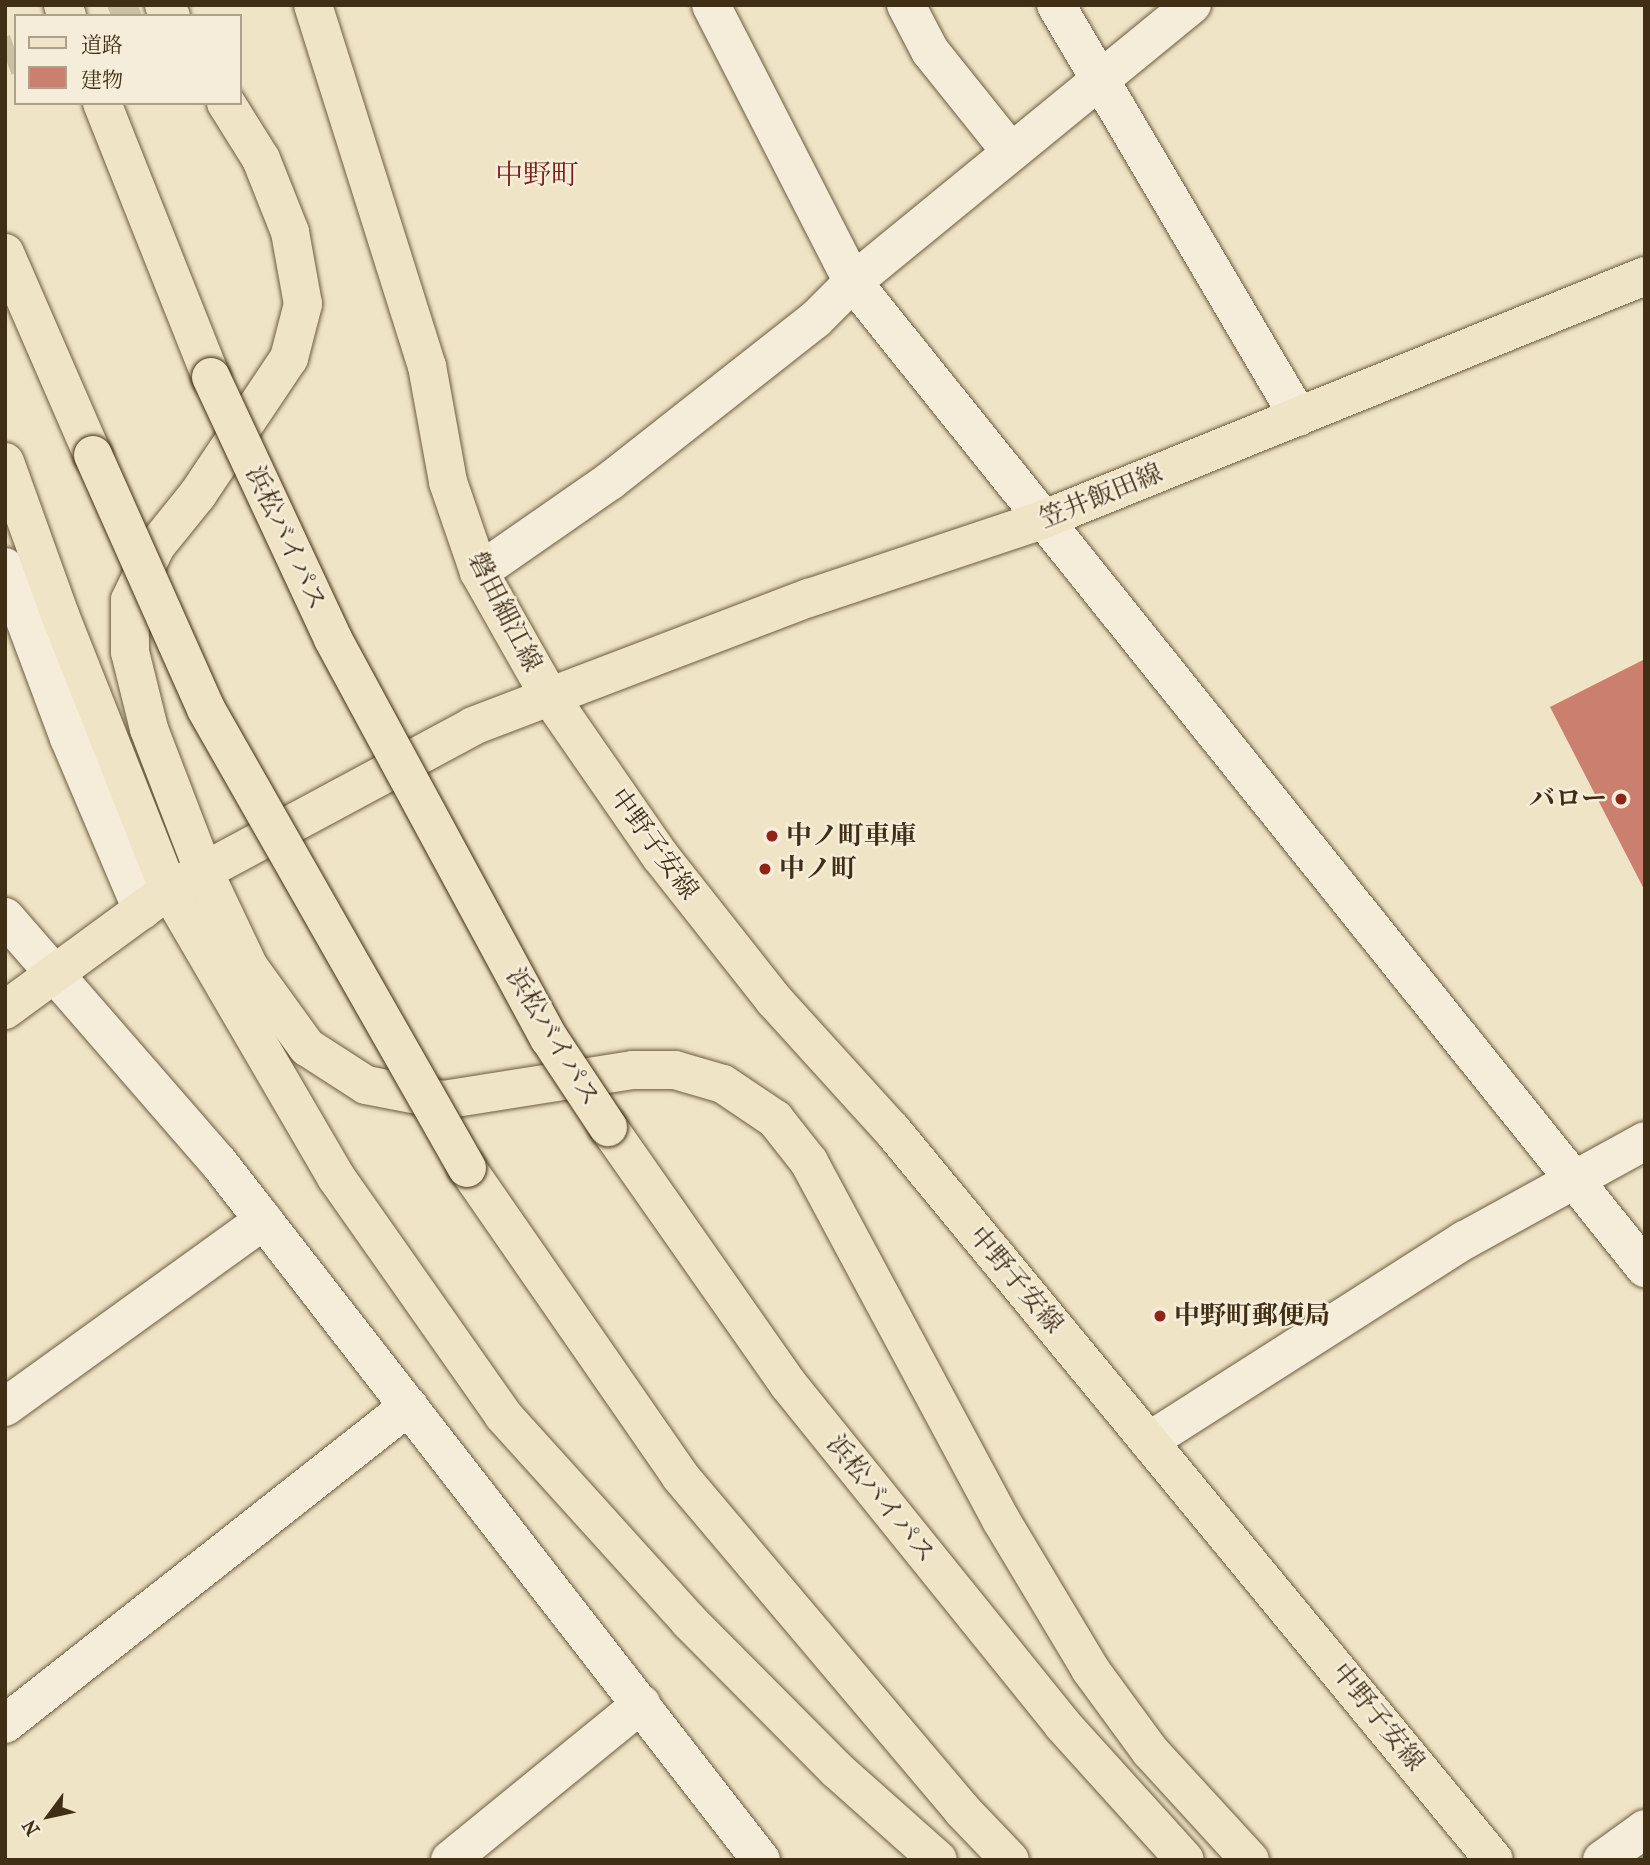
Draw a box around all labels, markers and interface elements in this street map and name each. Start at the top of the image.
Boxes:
legend [14,14,242,105]
text: 道路 [81,33,123,57]
text: 建物 [81,68,123,92]
district label: 中野町 [495,158,579,192]
street label: 笠井飯田線 [1035,457,1167,535]
street label: 浜松バイパス [239,461,333,615]
street label: 磐田細江線 [462,547,548,677]
street label: 中野子安線 [603,782,705,906]
place label: バロー [1529,783,1607,815]
marker: バロー [1613,791,1629,807]
place label: 中ノ町車庫 [786,820,916,852]
marker: 中ノ町車庫 [764,828,780,844]
place label: 中ノ町 [779,853,857,885]
marker: 中ノ町 [757,861,773,877]
street label: 浜松バイパス [499,962,607,1112]
street label: 中野子安線 [962,1220,1070,1340]
place label: 中野町郵便局 [1174,1300,1330,1332]
marker: 中野町郵便局 [1152,1308,1168,1324]
street label: 浜松バイパス [820,1429,942,1569]
street label: 中野子安線 [1325,1657,1431,1777]
north arrow [14,1781,84,1851]
text: N [18,1815,45,1839]

